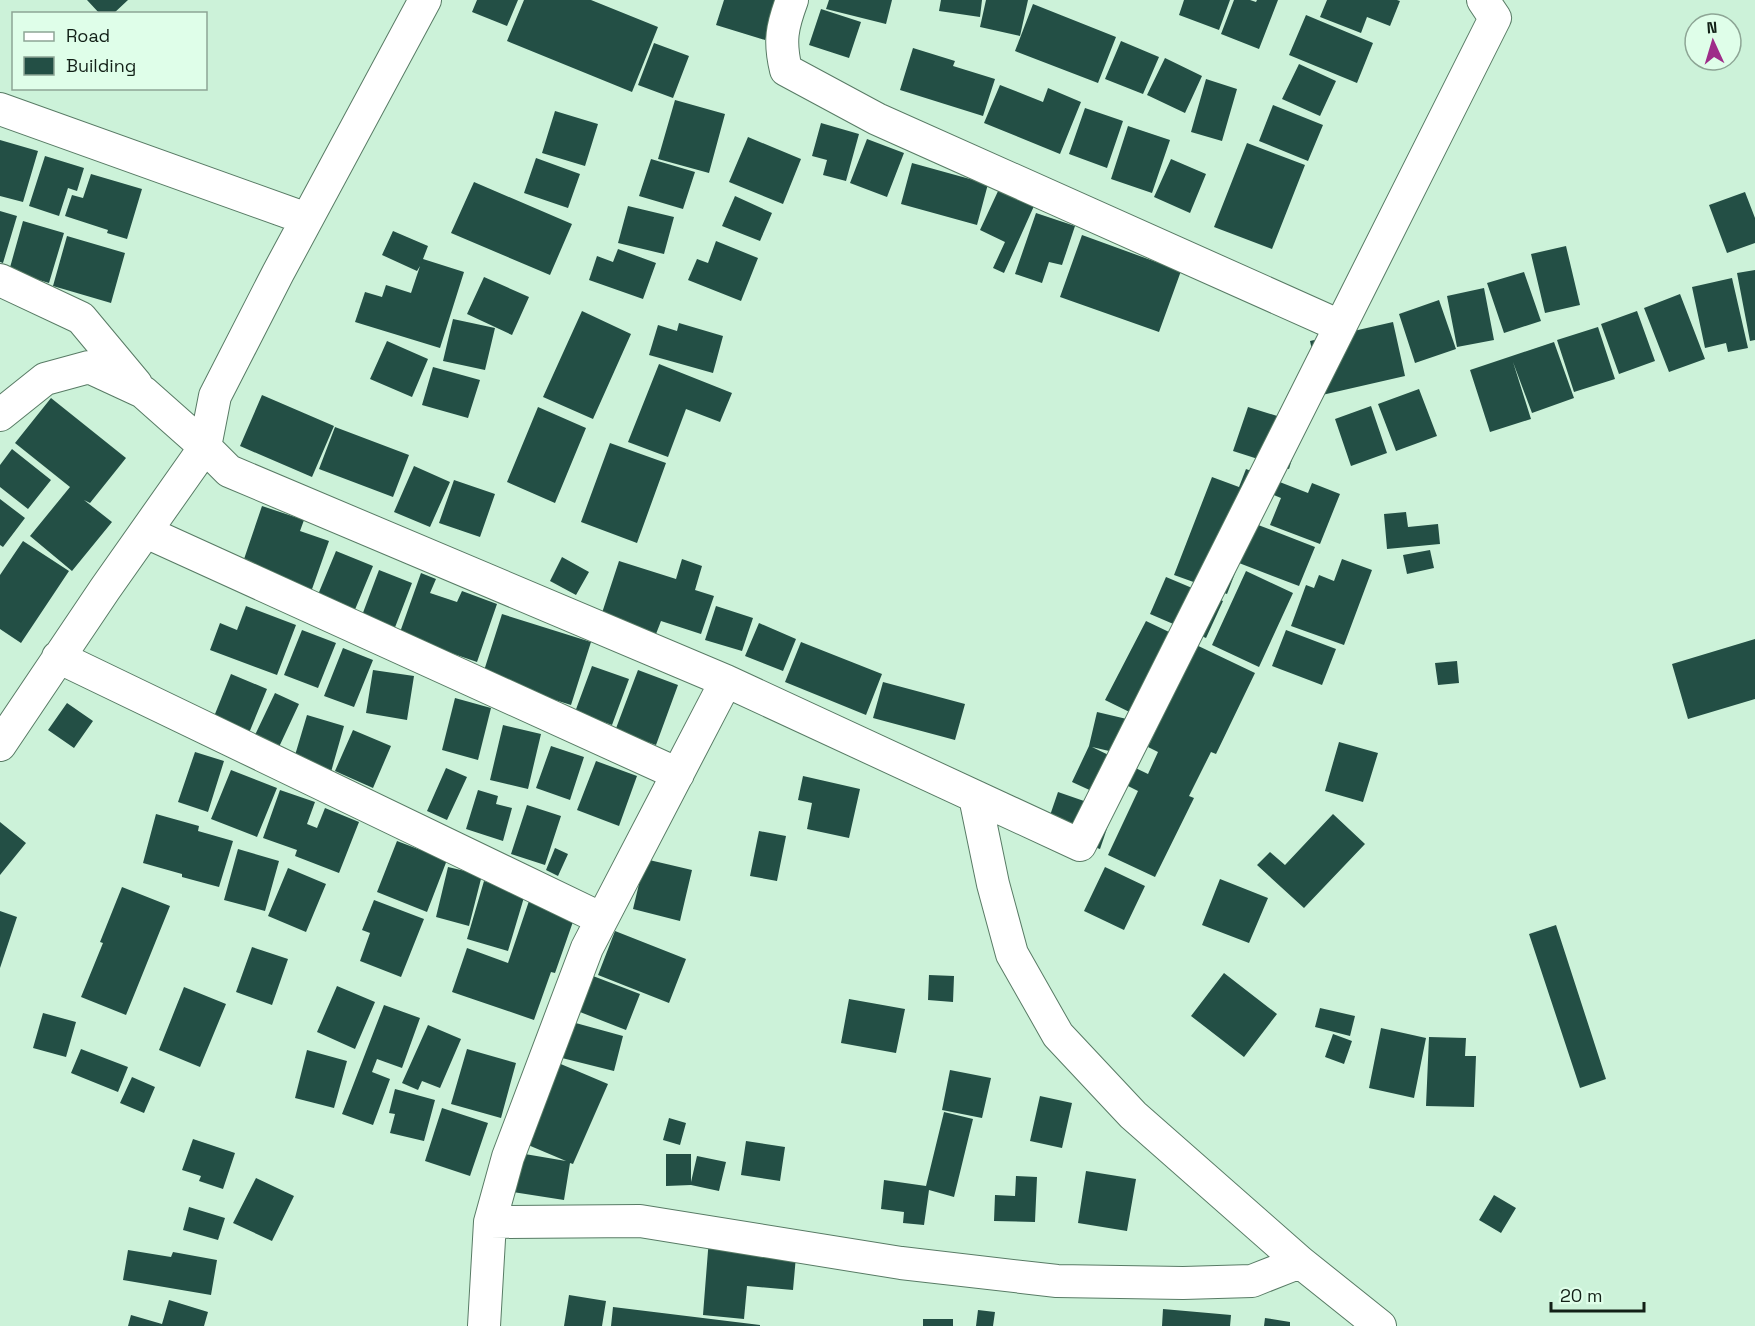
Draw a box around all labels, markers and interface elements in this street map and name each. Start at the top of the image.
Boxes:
legend [12,12,207,90]
north arrow [1683,12,1743,72]
text: N [1706,17,1718,38]
text: Road [66,24,110,47]
text: Building [66,54,136,77]
scale bar [1551,1275,1644,1313]
text: 20 m [1560,1284,1603,1307]

